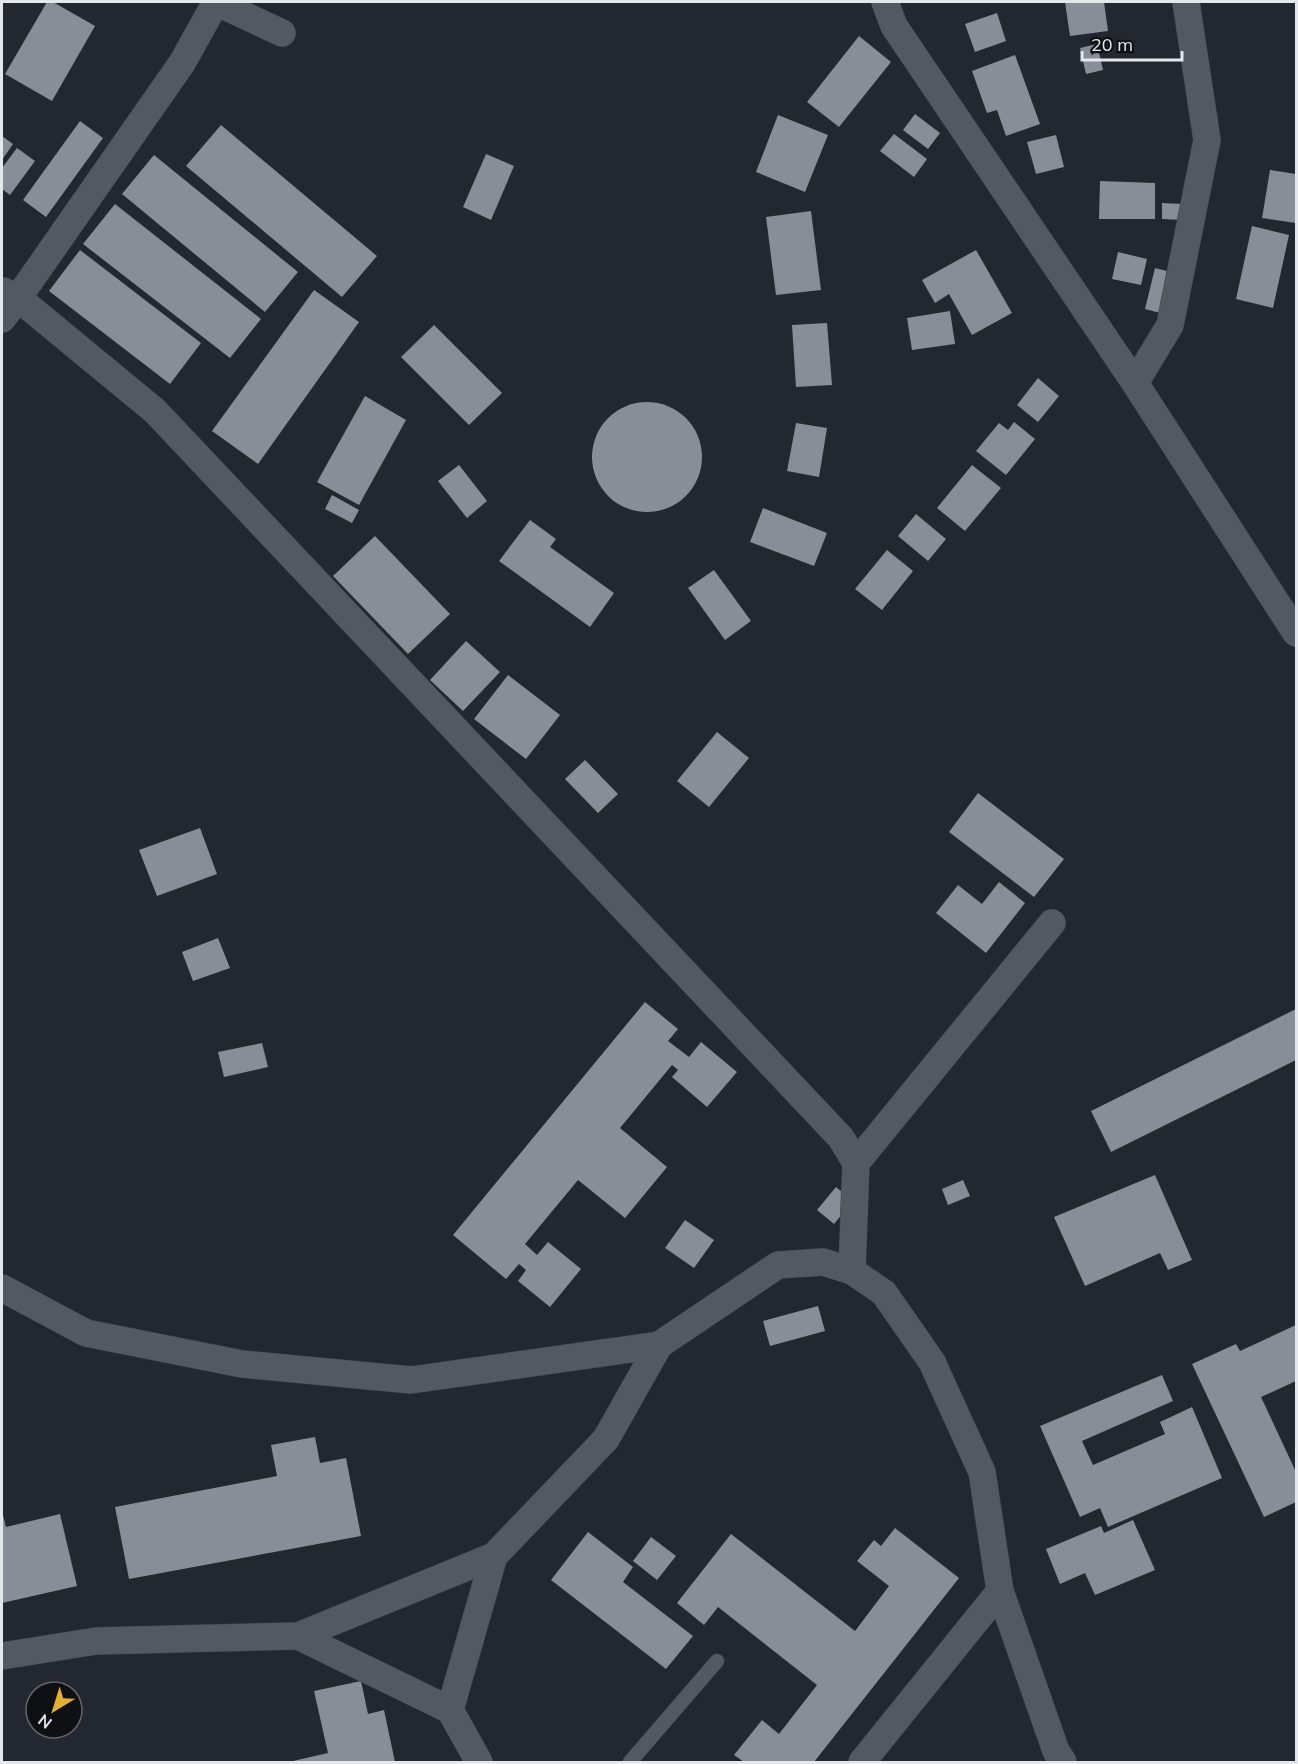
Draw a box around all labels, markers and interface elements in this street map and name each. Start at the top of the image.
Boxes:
scale bar [1082,24,1182,62]
text: 20 m [1091,33,1133,56]
north arrow [24,1680,84,1740]
text: N [34,1710,56,1733]

